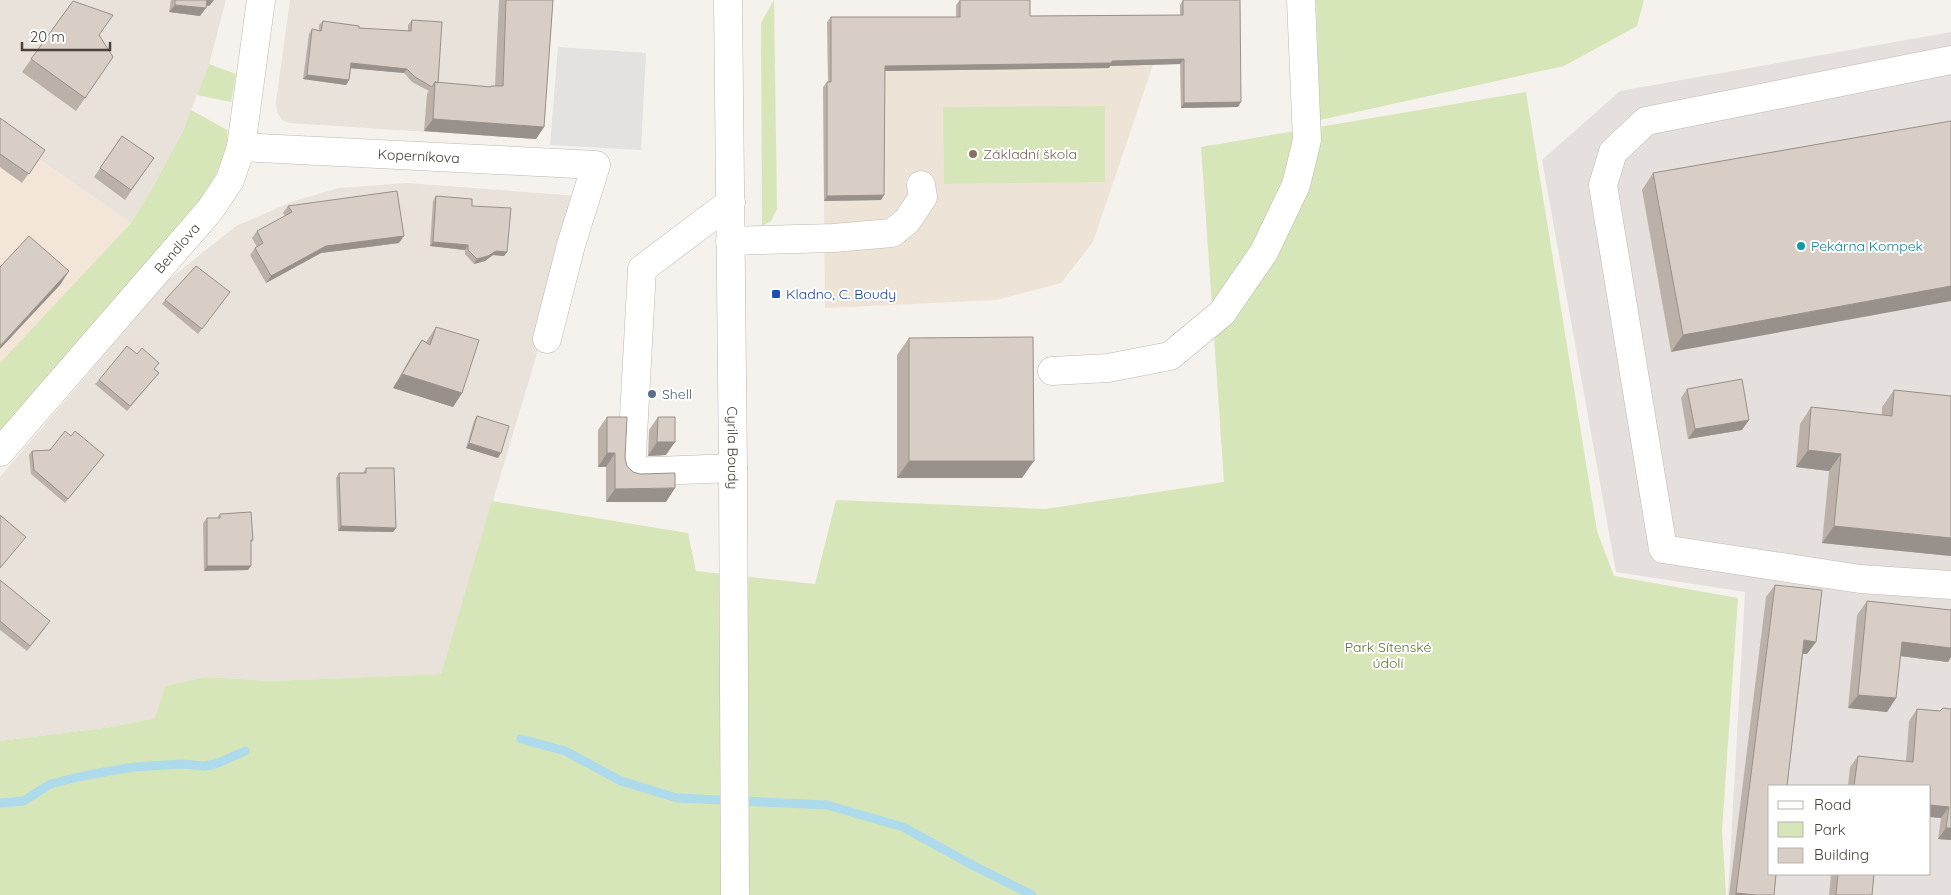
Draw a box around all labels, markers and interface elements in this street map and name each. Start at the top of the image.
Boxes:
scale bar [22,20,110,52]
text: 20 m [30,27,65,46]
street label: Koperníkova [377,145,460,167]
place label: Základní škola [983,145,1077,163]
marker: Základní škola [967,148,979,160]
street label: Bendlova [150,219,204,277]
place label: Pekárna Kompek [1811,237,1923,255]
marker: Pekárna Kompek [1795,240,1807,252]
place label: Kladno, C. Boudy [786,285,896,303]
marker: Kladno, C. Boudy [770,288,782,300]
place label: Shell [662,385,692,403]
marker: Shell [646,388,658,400]
street label: Cyrila Boudy [723,406,742,490]
park label: Park Sítenské údolí [1345,638,1431,672]
legend [1768,785,1931,875]
text: Road [1814,795,1851,814]
text: Park [1814,820,1846,839]
text: Building [1814,845,1869,864]

